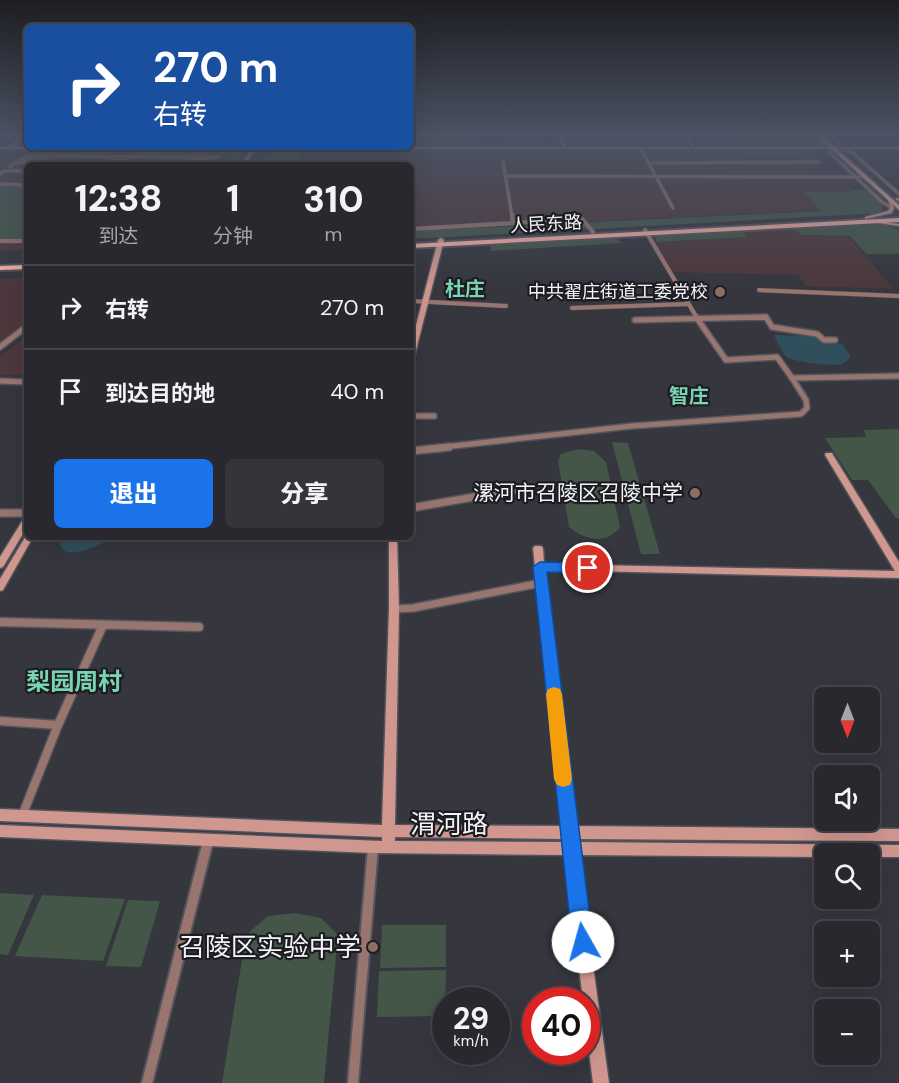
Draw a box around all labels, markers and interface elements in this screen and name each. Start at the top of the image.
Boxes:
text: 270 m [153,40,278,95]
icon: right [54,48,132,126]
text: 右转 [153,97,207,132]
text: 12:38 [74,175,162,222]
text: 1 [226,175,240,222]
text: 310 [303,176,364,223]
street label: 人民东路 [509,210,583,238]
text: m [325,221,342,247]
text: 到达 [98,223,138,249]
text: 分钟 [213,223,253,249]
district label: 杜庄 [445,276,485,302]
place label: 中共翟庄街道工委党校 [528,280,708,304]
marker: 中共翟庄街道工委党校 [713,285,727,299]
icon: right [54,291,87,324]
text: 270 m [320,293,384,322]
text: 右转 [105,295,149,324]
icon: arrive [54,375,87,408]
text: 40 m [330,377,384,406]
text: 到达目的地 [105,379,215,408]
district label: 智庄 [669,383,709,409]
button: 退出 [54,459,213,528]
button: 分享 [225,459,384,528]
place label: 漯河市召陵区召陵中学 [473,479,683,507]
marker: 漯河市召陵区召陵中学 [688,486,702,500]
pin [562,542,613,593]
icon: arrive [571,551,604,584]
district label: 梨园周村 [26,666,122,697]
north arrow [814,687,880,753]
map controls [814,687,880,1065]
button: sound [814,765,880,831]
street label: 渭河路 [410,807,488,841]
button: search [814,843,880,909]
position arrow [551,910,615,974]
button: + [814,921,880,987]
place label: 召陵区实验中学 [179,930,361,964]
marker: 召陵区实验中学 [366,940,380,954]
speed limit sign: 40 [522,987,600,1065]
text: 29 [453,999,489,1038]
button: − [814,999,880,1065]
text: km/h [453,1031,489,1051]

